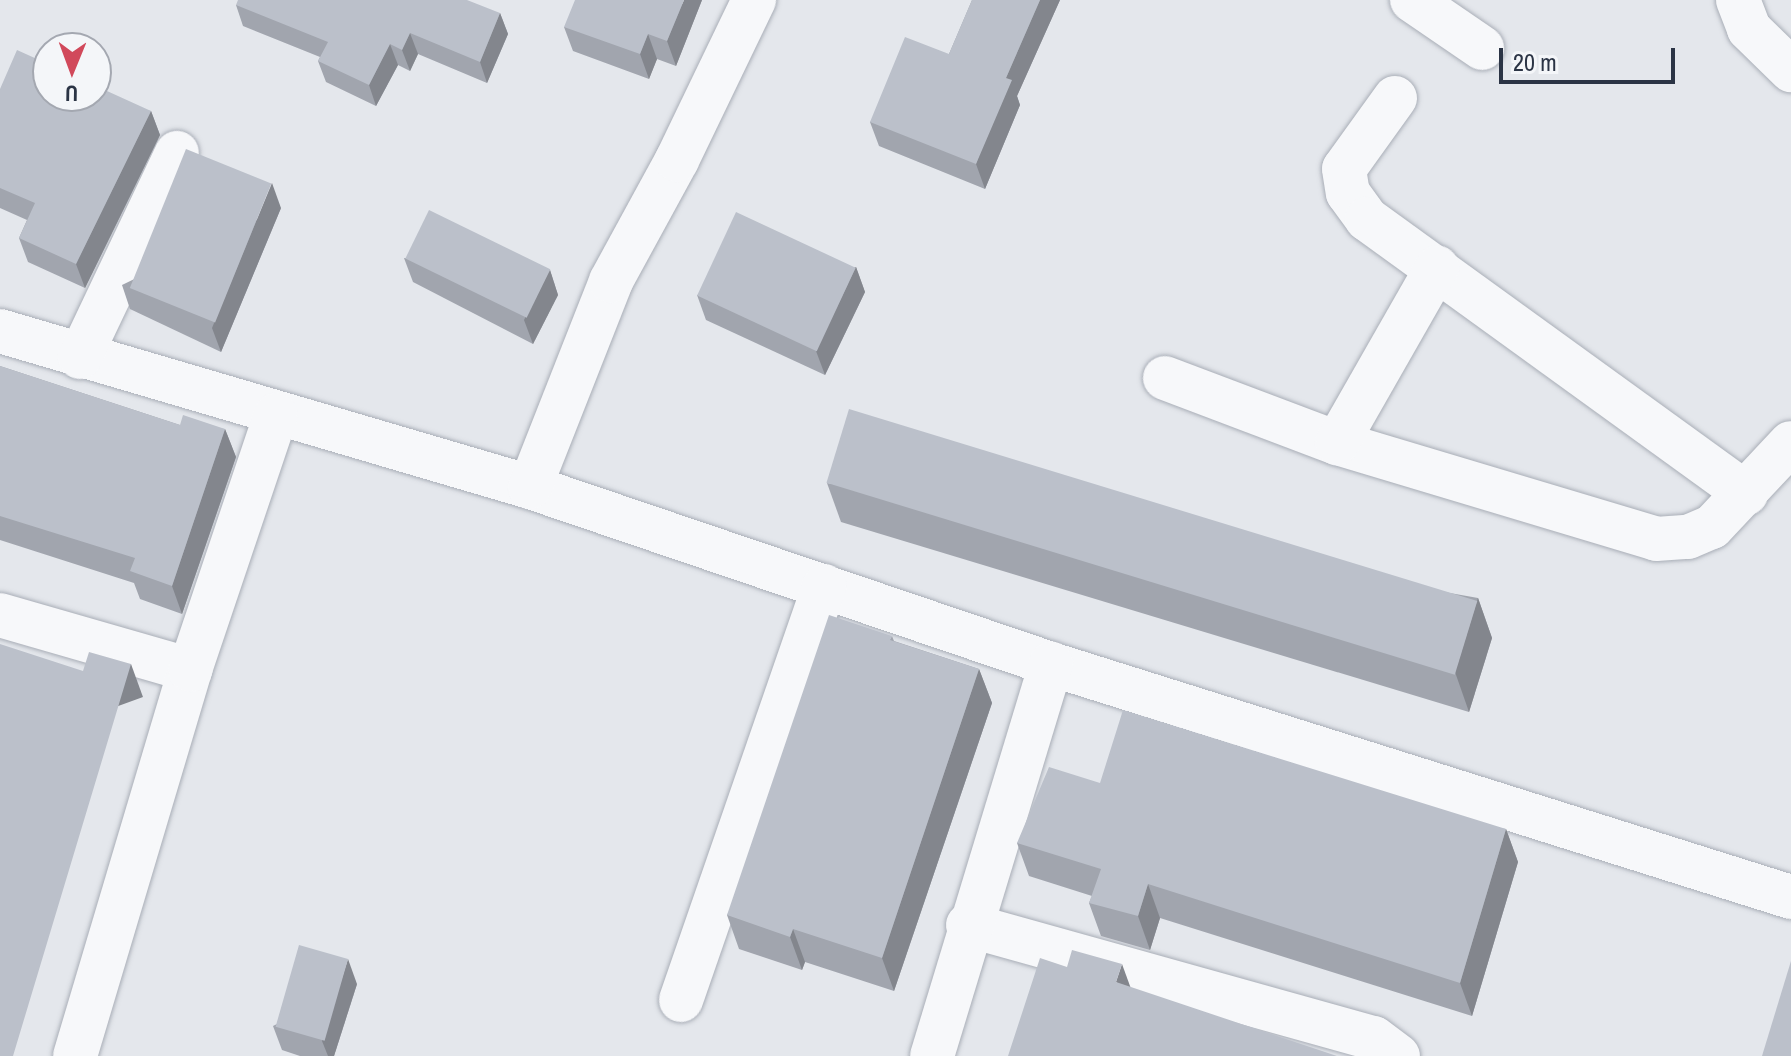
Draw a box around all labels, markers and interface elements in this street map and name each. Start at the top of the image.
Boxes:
north arrow [32,32,112,112]
scale bar [1503,32,1679,82]
text: 20 m [1513,46,1557,78]
text: U [65,79,78,109]

